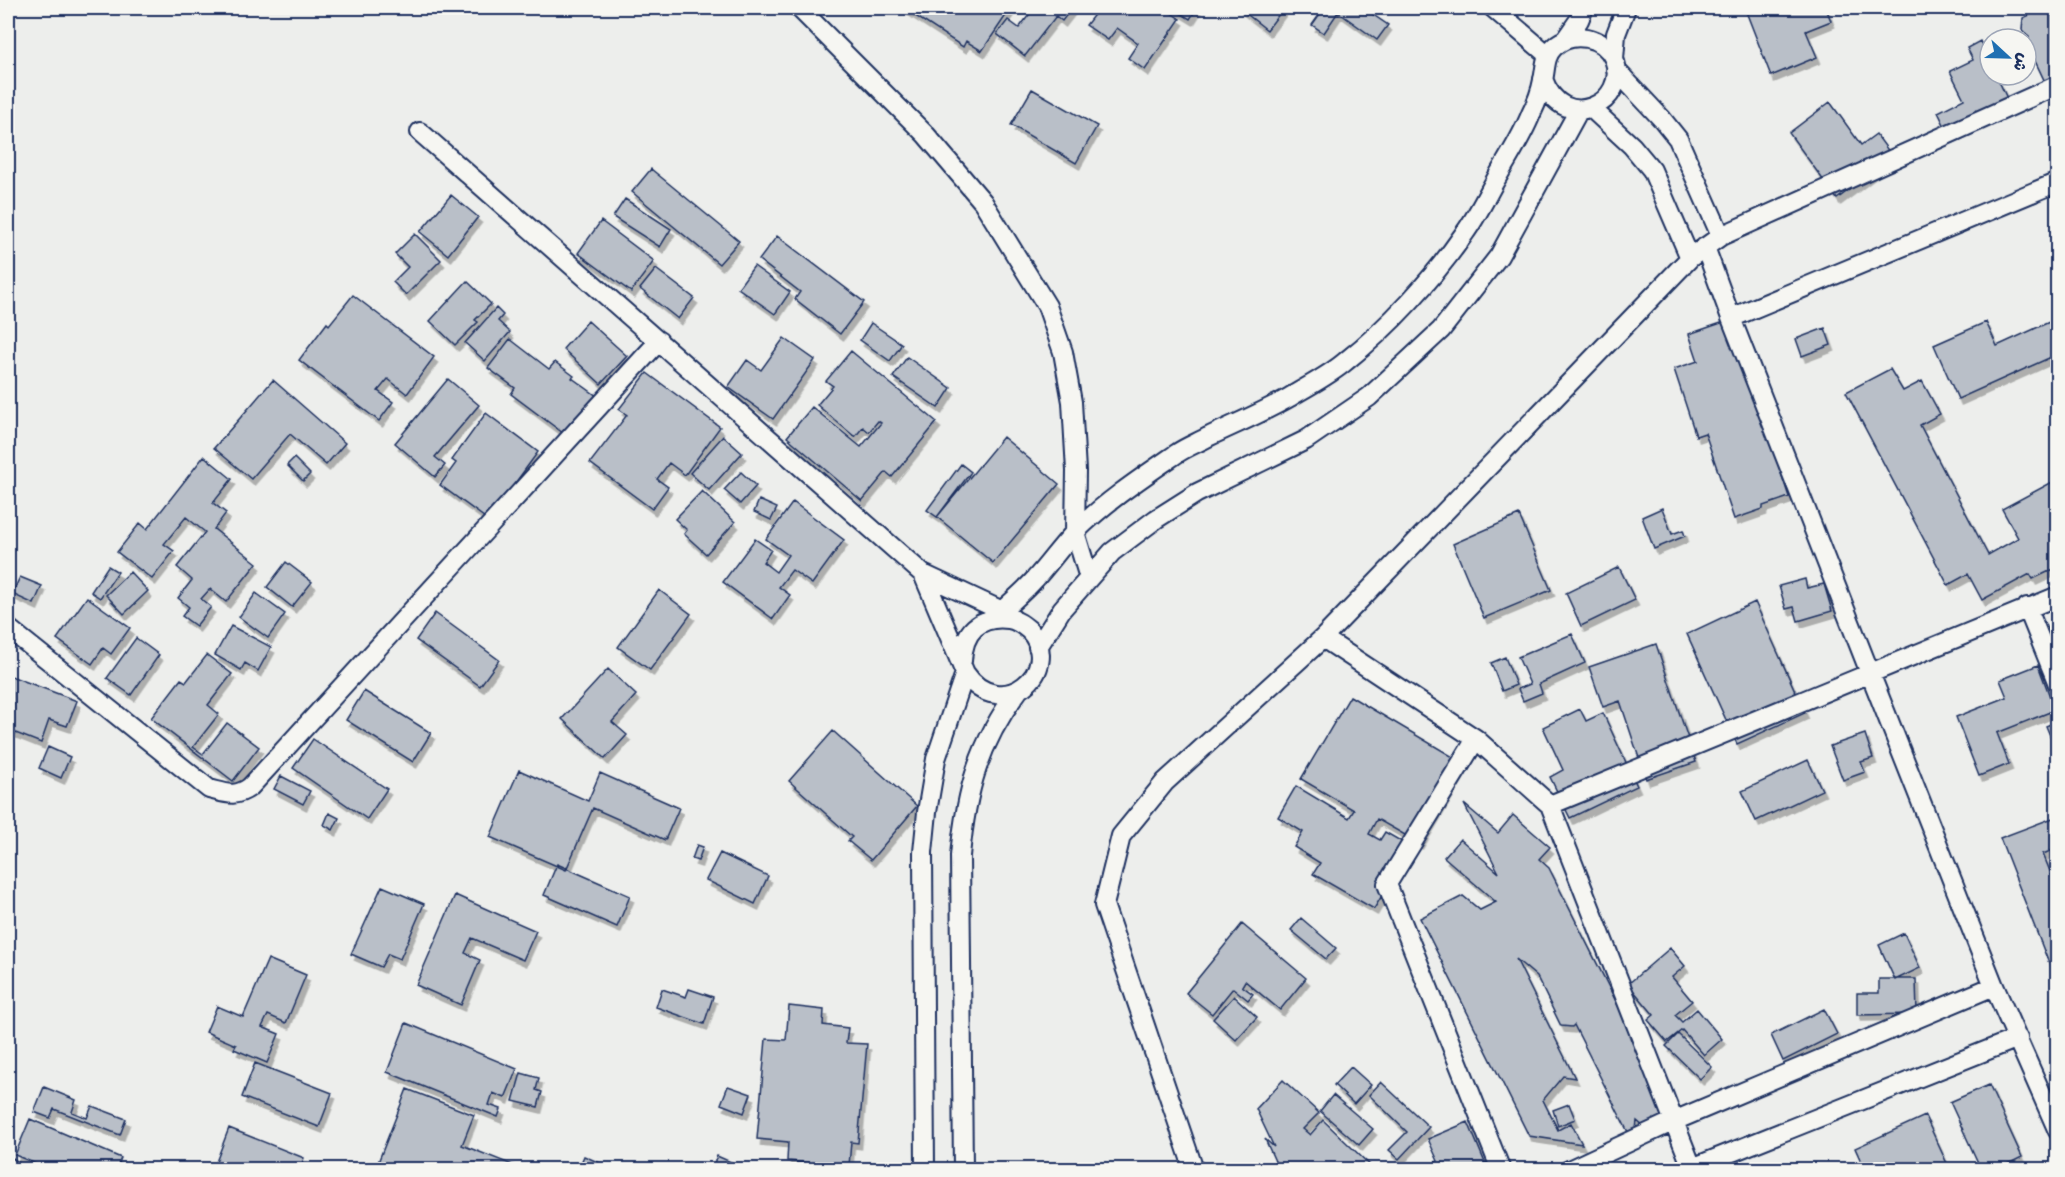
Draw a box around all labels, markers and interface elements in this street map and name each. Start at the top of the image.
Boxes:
north arrow [1978,27,2038,87]
text: ش [2008,50,2034,74]

